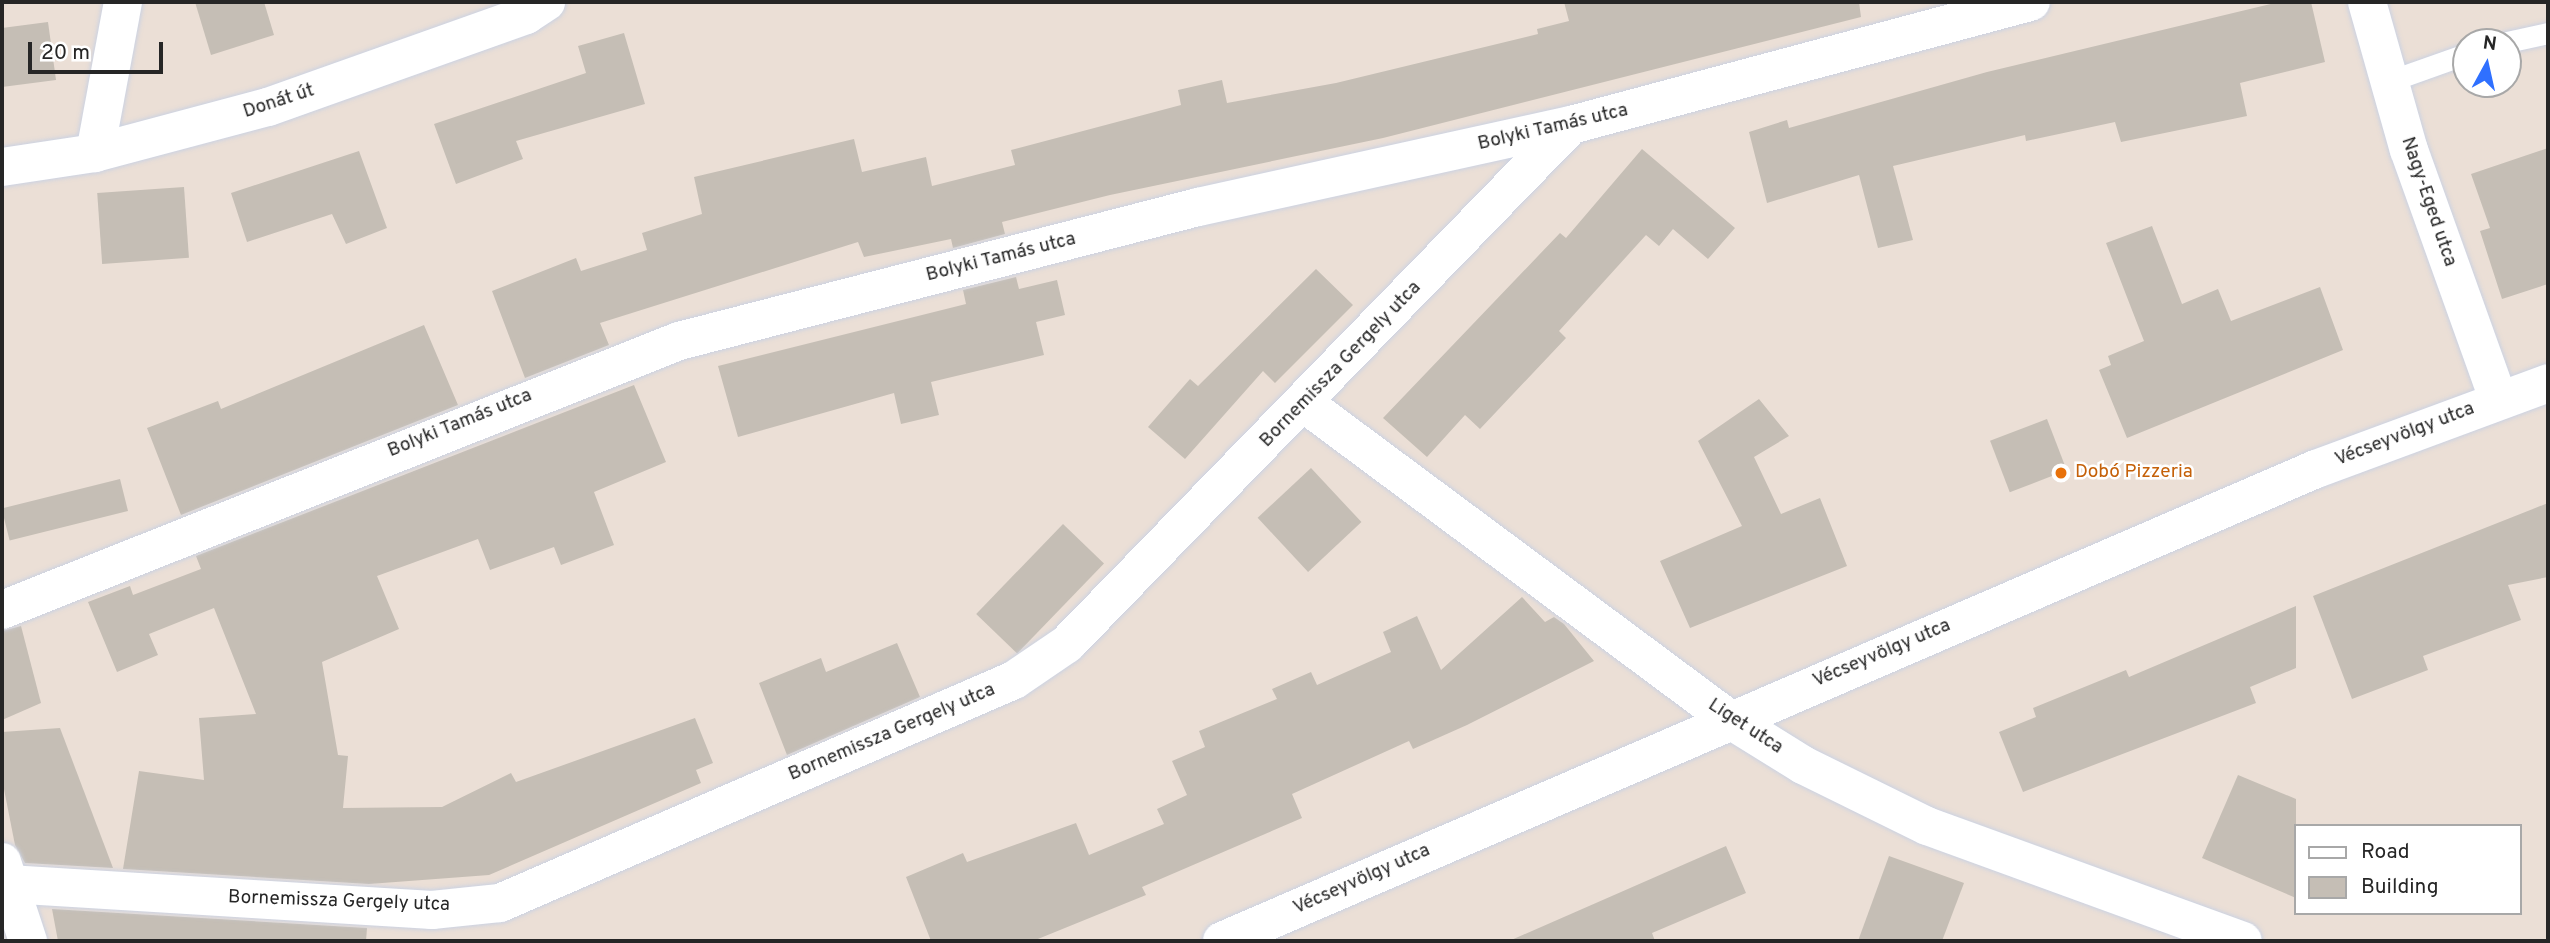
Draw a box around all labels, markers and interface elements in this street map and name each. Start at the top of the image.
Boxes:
scale bar [32,28,166,72]
north arrow [2452,28,2522,98]
text: N [2481,31,2498,57]
text: 20 m [41,40,90,67]
street label: Donát út [241,80,317,124]
street label: Bolyki Tamás utca [1475,100,1631,156]
street label: Nagy-Eged utca [2395,134,2461,270]
street label: Bolyki Tamás utca [923,228,1079,288]
street label: Bornemissza Gergely utca [1256,277,1426,453]
street label: Bolyki Tamás utca [384,385,536,463]
street label: Vécseyvölgy utca [2332,398,2478,472]
place label: Dobó Pizzeria [2075,462,2193,484]
marker: Dobó Pizzeria [2053,465,2069,481]
street label: Vécseyvölgy utca [1810,615,1954,693]
street label: Bornemissza Gergely utca [785,679,999,787]
street label: Liget utca [1703,694,1787,760]
legend [2294,824,2522,915]
text: Road [2361,839,2410,866]
street label: Vécseyvölgy utca [1290,840,1434,920]
text: Building [2361,874,2439,901]
street label: Bornemissza Gergely utca [228,887,450,917]

